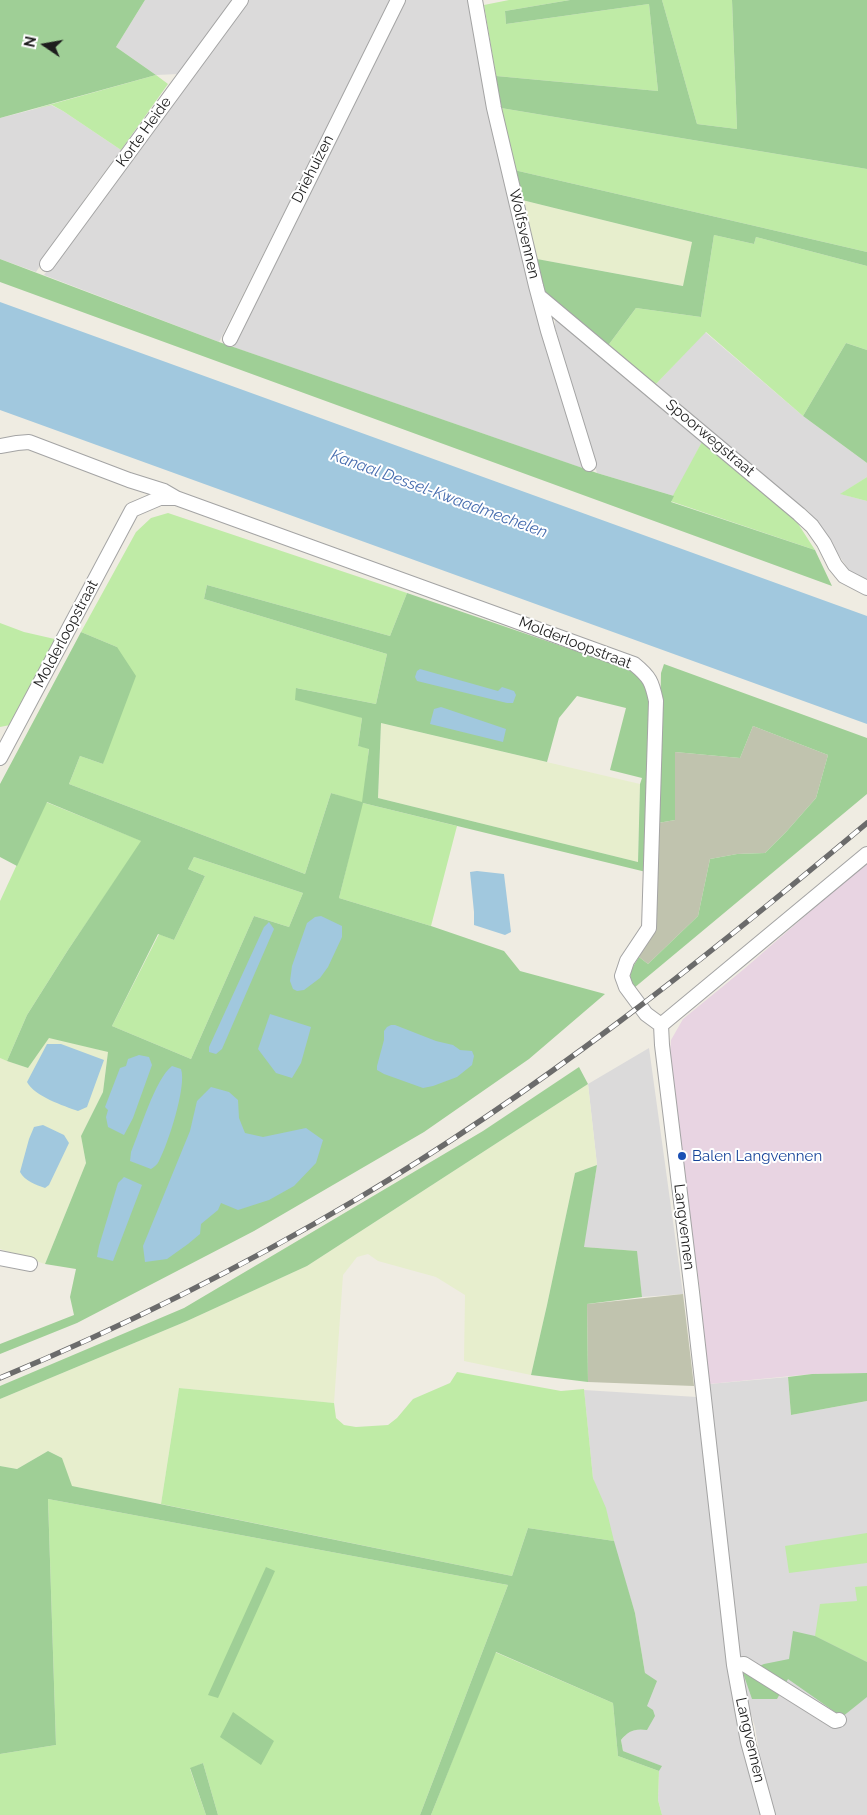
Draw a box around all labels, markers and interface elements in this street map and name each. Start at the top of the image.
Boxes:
north arrow [20,20,70,70]
text: N [21,35,39,49]
street label: Korte Heide [113,94,175,170]
street label: Driehuizen [288,132,338,206]
street label: Wolfsvennen [505,187,543,281]
street label: Spoorwegstraat [662,396,758,480]
water label: Kanaal Dessel-Kwaadmechelen [328,446,550,542]
street label: Molderloopstraat [30,577,102,691]
street label: Molderloopstraat [516,613,634,673]
place label: Balen Langvennen [692,1147,822,1165]
marker: Balen Langvennen [676,1150,688,1162]
street label: Langvennen [670,1183,698,1271]
street label: Langvennen [732,1696,768,1784]

